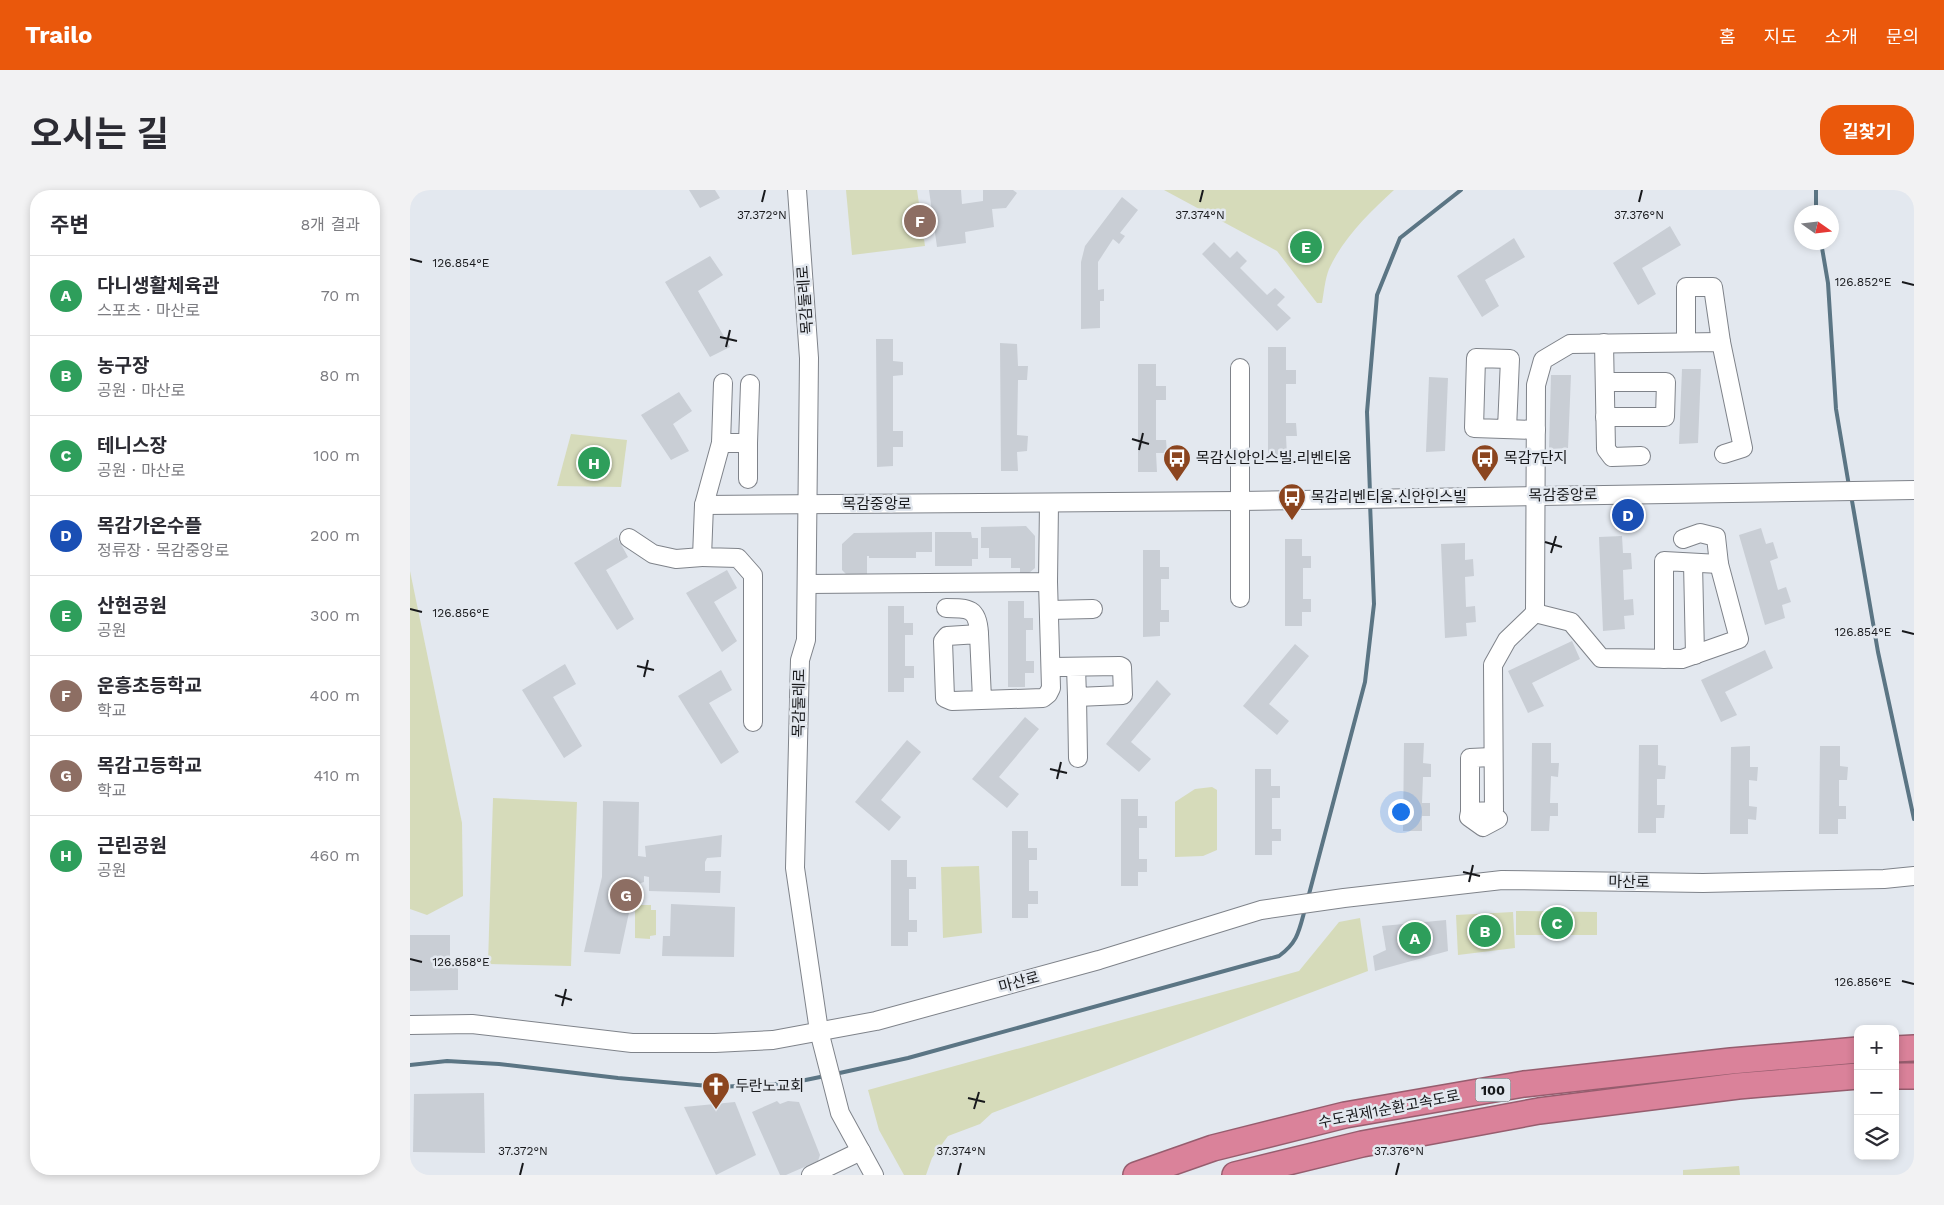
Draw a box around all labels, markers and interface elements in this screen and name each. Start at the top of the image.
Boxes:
text: Trailo [25,21,92,49]
text: 홈 [1719,26,1736,47]
text: 지도 [1764,26,1797,47]
text: 소개 [1825,26,1858,47]
text: 문의 [1886,26,1919,47]
button: 길찾기 [1820,105,1914,155]
text: 오시는 길 [30,113,169,155]
pin: F [904,202,936,240]
north arrow [1794,205,1839,250]
text: 37.372°N [737,208,787,222]
text: 37.374°N [1175,208,1225,222]
text: 37.376°N [1614,208,1664,222]
text: 주변 [50,212,89,237]
text: 8개 결과 [301,215,360,234]
pin: E [1290,228,1322,266]
text: 126.854°E [432,256,490,270]
street label: 목감둘레로 [794,265,816,335]
text: 다니생활체육관 [97,274,219,297]
text: 126.852°E [1835,275,1892,289]
text: A [61,286,71,305]
text: 70 m [321,286,360,305]
text: 스포츠 · 마산로 [97,301,200,320]
text: 농구장 [97,354,149,377]
text: B [61,366,71,385]
text: 80 m [319,366,360,385]
text: 공원 · 마산로 [97,381,185,400]
text: 테니스장 [97,434,167,457]
bus stop icon: 목감신안인스빌.리벤티움 [1162,443,1192,482]
bus stop icon: 목감7단지 [1470,443,1500,482]
pin: H [578,444,610,482]
text: C [61,446,71,465]
text: 100 m [313,446,360,465]
place label: 목감신안인스빌.리벤티움 [1196,449,1352,467]
place label: 목감7단지 [1504,449,1568,467]
text: 공원 · 마산로 [97,461,185,480]
bus stop icon: 목감리벤티움.신안인스빌 [1277,482,1307,521]
street label: 목감중앙로 [1528,485,1598,505]
place label: 목감리벤티움.신안인스빌 [1311,488,1467,506]
street label: 목감중앙로 [842,495,912,513]
pin: D [1612,496,1644,534]
text: 목감가온수플 [97,514,202,537]
text: D [60,526,72,545]
text: 200 m [310,526,360,545]
text: 정류장 · 목감중앙로 [97,541,229,560]
text: 산현공원 [97,594,167,617]
text: E [61,606,71,625]
text: 300 m [310,606,360,625]
text: 126.856°E [432,606,490,620]
text: 공원 [97,621,126,640]
text: 126.854°E [1834,625,1892,639]
street label: 목감둘레로 [789,668,809,738]
text: 운흥초등학교 [97,674,202,697]
text: F [61,686,71,705]
text: 400 m [310,686,360,705]
text: 학교 [97,701,126,720]
text: 목감고등학교 [97,754,202,777]
text: G [60,766,72,785]
text: 410 m [314,766,360,785]
text: 학교 [97,781,126,800]
your location [1388,799,1414,825]
text: 근린공원 [97,834,167,857]
text: H [60,846,72,865]
text: 460 m [310,846,360,865]
text: 공원 [97,861,126,880]
street label: 마산로 [1608,873,1650,891]
pin: G [610,876,642,914]
pin: C [1541,904,1573,942]
pin: B [1469,912,1501,950]
pin: A [1399,919,1431,957]
text: 126.858°E [432,955,490,969]
street label: 마산로 [997,968,1041,996]
text: 126.856°E [1834,975,1892,989]
map controls [1854,1025,1899,1160]
button: + [1854,1025,1899,1070]
button: − [1854,1070,1899,1115]
church icon: 두란노교회 [701,1071,731,1110]
place label: 두란노교회 [735,1077,804,1095]
road number: 100 [1476,1078,1510,1102]
street label: 수도권제1순환고속도로 [1317,1086,1461,1132]
button: layers [1854,1115,1899,1160]
text: 37.372°N [498,1144,548,1158]
text: 37.374°N [936,1144,986,1158]
text: 37.376°N [1374,1144,1424,1158]

